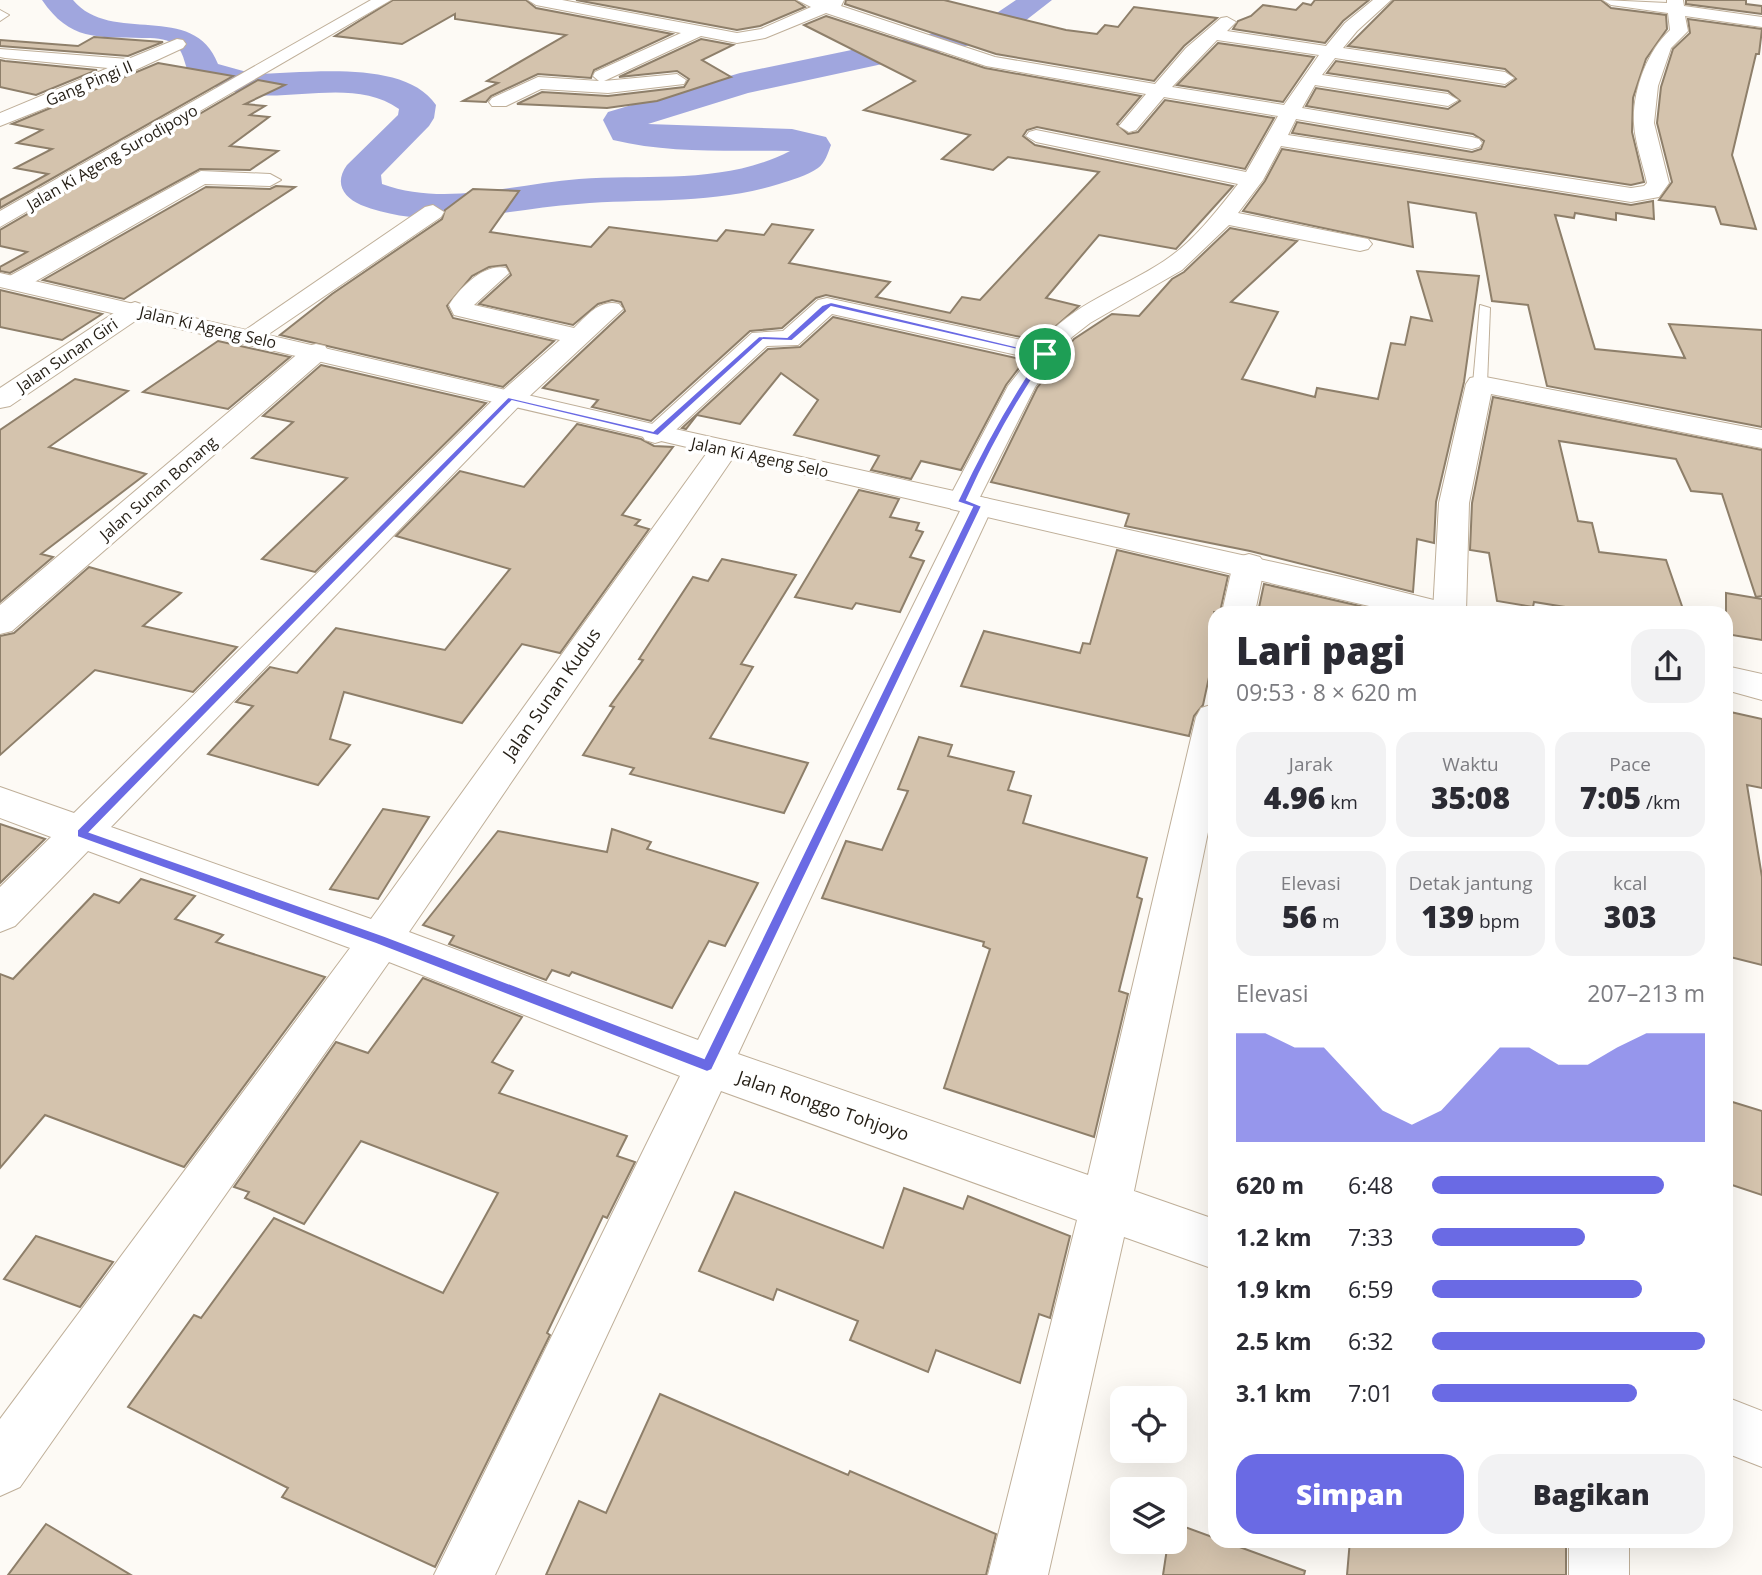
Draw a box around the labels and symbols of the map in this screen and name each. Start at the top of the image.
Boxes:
street label: Gang Pingi II [42,55,136,111]
street label: Jalan Ki Ageng Surodipoyo [21,99,202,216]
street label: Jalan Ki Ageng Selo [135,300,279,353]
street label: Jalan Sunan Giri [10,313,122,398]
pin [1015,324,1075,384]
street label: Jalan Sunan Bonang [93,431,221,546]
street label: Jalan Ki Ageng Selo [687,431,831,482]
street label: Jalan Sunan Kudus [496,623,606,766]
street label: Jalan Ronggo Tohjoyo [732,1064,912,1146]

